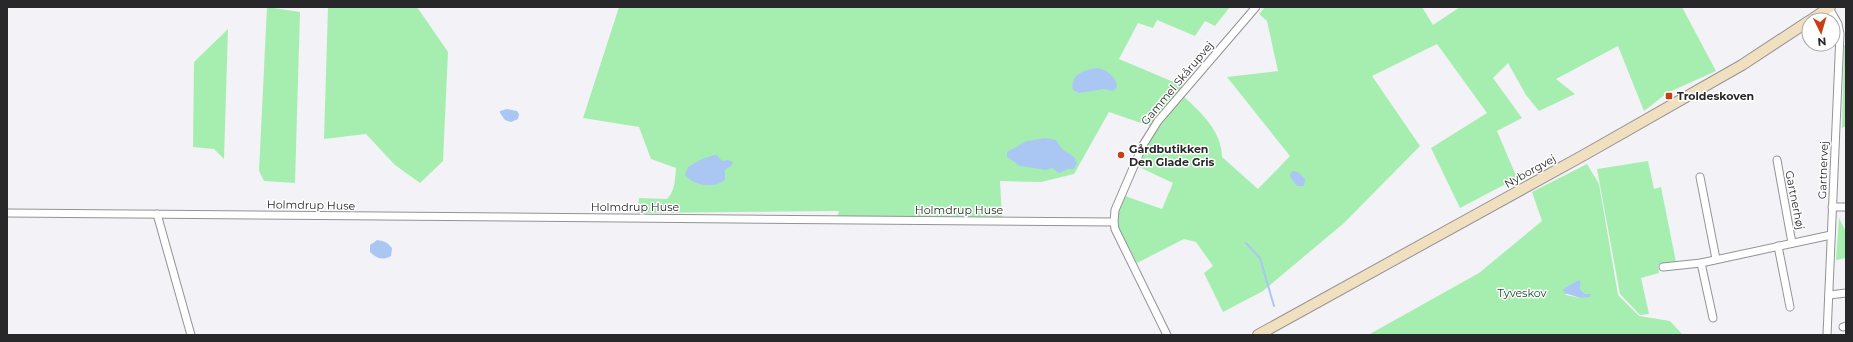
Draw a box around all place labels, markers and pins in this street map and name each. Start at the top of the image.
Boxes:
place label: Troldeskoven [1677,89,1754,103]
marker: Troldeskoven [1664,91,1674,101]
place label: Gårdbutikken Den Glade Gris [1129,142,1215,169]
marker: Gårdbutikken Den Glade Gris [1116,150,1126,160]

